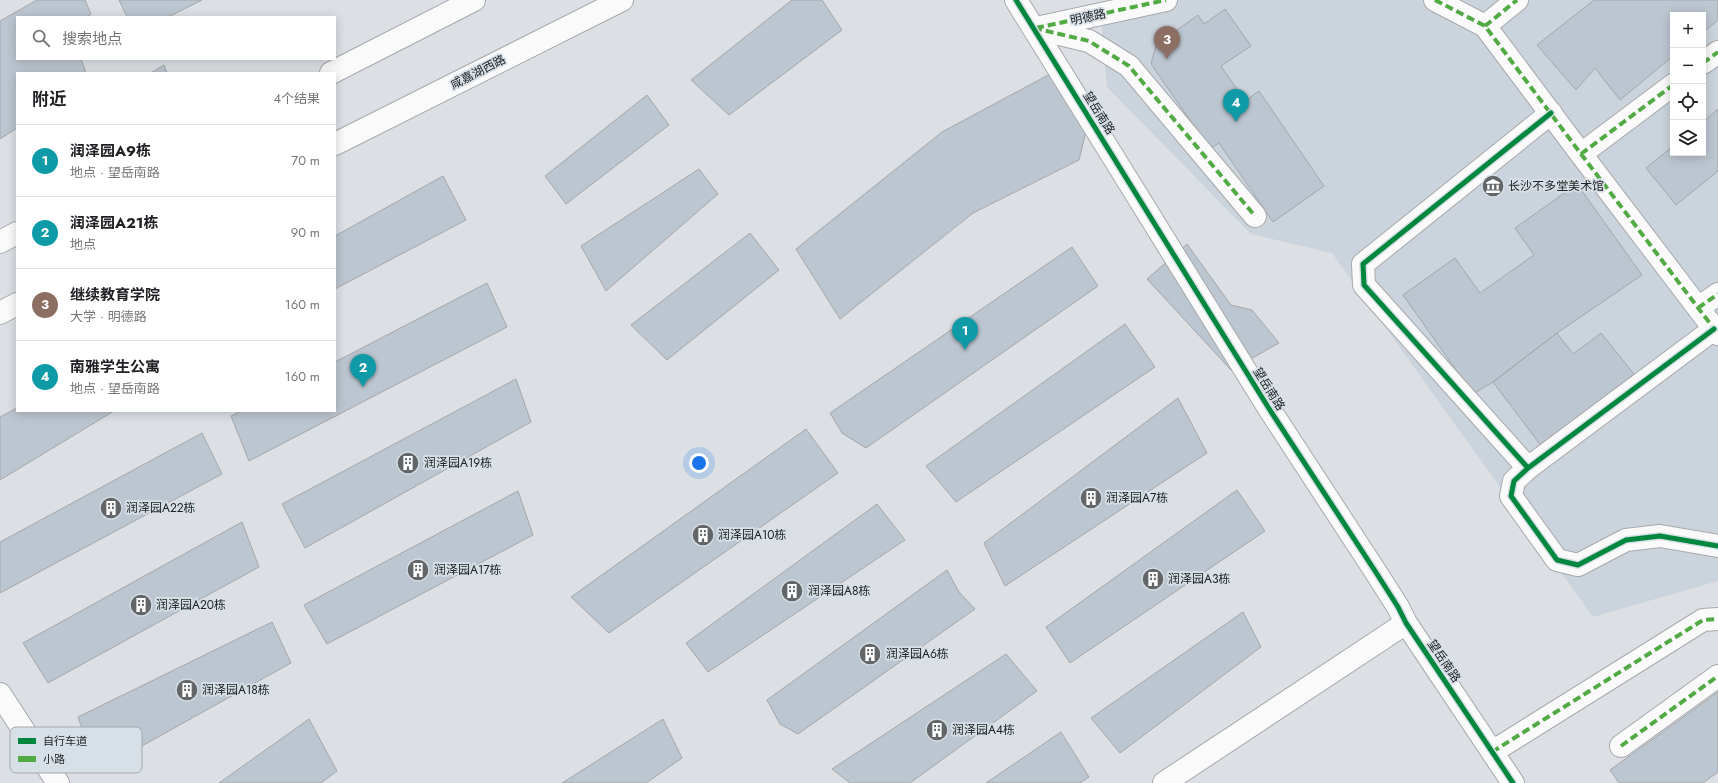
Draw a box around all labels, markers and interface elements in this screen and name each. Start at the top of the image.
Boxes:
street label: 明德路 [1069,4,1107,30]
map controls [1670,12,1706,156]
button: + [1670,12,1706,48]
search box [16,16,336,60]
pin: 3 [1154,26,1180,59]
icon: search [30,27,52,49]
text: 搜索地点 [62,28,122,50]
button: − [1670,48,1706,84]
street label: 咸嘉湖西路 [447,50,509,94]
button: locate [1670,84,1706,120]
text: 附近 [32,87,66,111]
street label: 望岳南路 [1079,88,1119,138]
text: 4个结果 [273,89,320,108]
pin: 4 [1223,89,1249,122]
button: layers [1670,120,1706,156]
text: 润泽园A9栋 [70,140,151,162]
text: 1 [42,151,48,170]
text: 70 m [291,151,320,170]
text: 地点 · 望岳南路 [70,163,160,182]
museum icon: 长沙不多堂美术馆 [1480,173,1506,199]
place label: 长沙不多堂美术馆 [1508,177,1604,195]
text: 润泽园A21栋 [70,212,159,234]
text: 2 [41,223,49,242]
text: 90 m [291,223,320,242]
text: 地点 [70,235,96,254]
text: 继续教育学院 [70,284,160,306]
text: 3 [41,295,49,314]
text: 160 m [285,295,320,314]
text: 大学 · 明德路 [70,307,147,326]
pin: 1 [952,317,978,350]
pin: 2 [350,354,376,387]
text: 南雅学生公寓 [70,356,160,378]
street label: 望岳南路 [1249,364,1289,414]
text: 4 [40,367,50,386]
text: 160 m [285,367,320,386]
text: 地点 · 望岳南路 [70,379,160,398]
building icon: 润泽园A19栋 [395,450,421,476]
your location [689,453,709,473]
place label: 润泽园A19栋 [424,454,492,472]
building icon: 润泽园A7栋 [1078,485,1104,511]
place label: 润泽园A7栋 [1106,489,1168,507]
building icon: 润泽园A22栋 [98,495,124,521]
place label: 润泽园A22栋 [126,499,196,517]
building icon: 润泽园A10栋 [690,522,716,548]
place label: 润泽园A10栋 [718,526,787,544]
building icon: 润泽园A17栋 [405,557,431,583]
place label: 润泽园A17栋 [434,561,502,579]
building icon: 润泽园A3栋 [1140,566,1166,592]
place label: 润泽园A3栋 [1168,570,1230,588]
building icon: 润泽园A8栋 [779,578,805,604]
place label: 润泽园A8栋 [808,582,870,600]
building icon: 润泽园A20栋 [128,592,154,618]
place label: 润泽园A20栋 [156,596,226,614]
street label: 望岳南路 [1423,636,1465,686]
building icon: 润泽园A6栋 [857,641,883,667]
place label: 润泽园A6栋 [886,645,949,663]
building icon: 润泽园A18栋 [174,677,200,703]
place label: 润泽园A18栋 [202,681,270,699]
building icon: 润泽园A4栋 [924,717,950,743]
place label: 润泽园A4栋 [952,721,1015,739]
legend [10,727,142,773]
text: 自行车道 [43,733,87,749]
text: 小路 [43,751,65,767]

